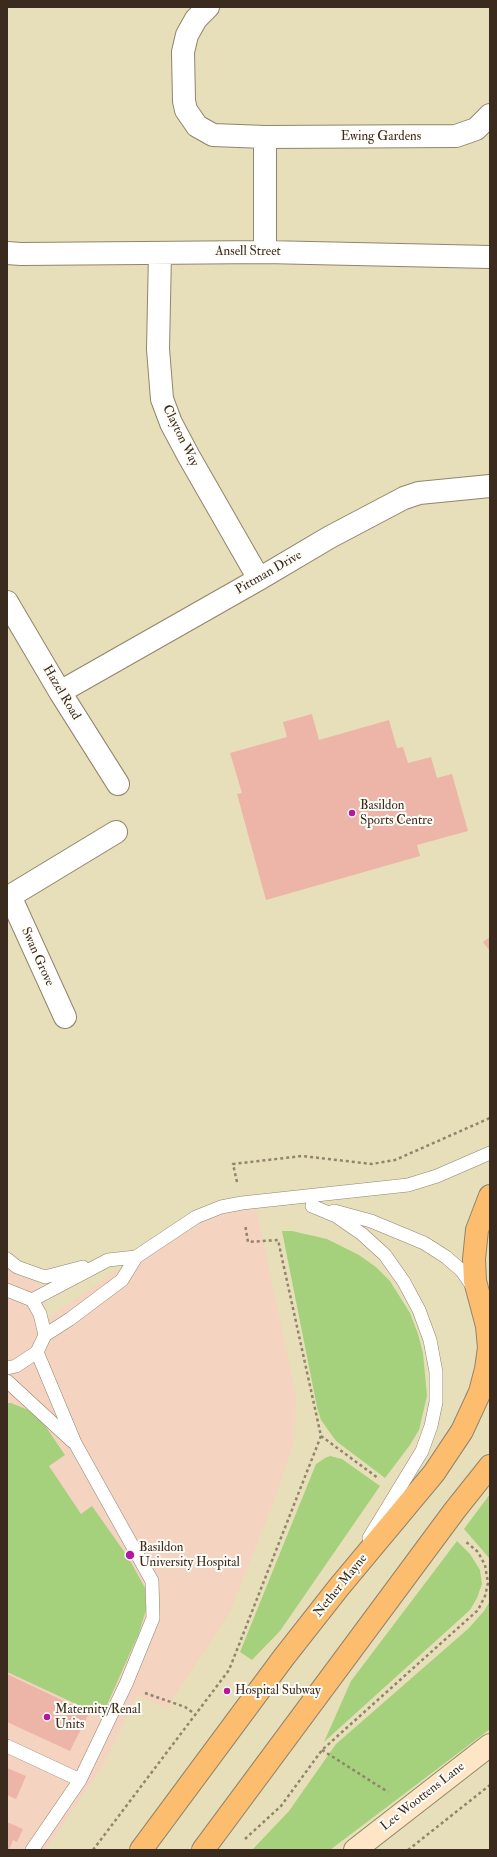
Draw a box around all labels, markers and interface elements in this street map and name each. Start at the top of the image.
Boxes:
street label: Ewing Gardens [341,129,421,145]
street label: Ansell Street [215,244,281,260]
street label: Clayton Way [158,403,202,469]
street label: Pittman Drive [233,548,305,598]
street label: Hazel Road [39,663,83,723]
place label: Basildon Sports Centre [360,798,432,829]
marker: Basildon Sports Centre [347,808,357,818]
street label: Swan Grove [17,925,57,989]
place label: Basildon University Hospital [139,1540,240,1571]
marker: Basildon University Hospital [124,1549,136,1561]
street label: Nether Mayne [311,1551,371,1621]
place label: Hospital Subway [235,1683,321,1699]
marker: Hospital Subway [222,1686,232,1696]
place label: Maternity/Renal Units [55,1702,141,1733]
marker: Maternity/Renal Units [42,1712,52,1722]
street label: Lee Woottens Lane [378,1759,468,1835]

